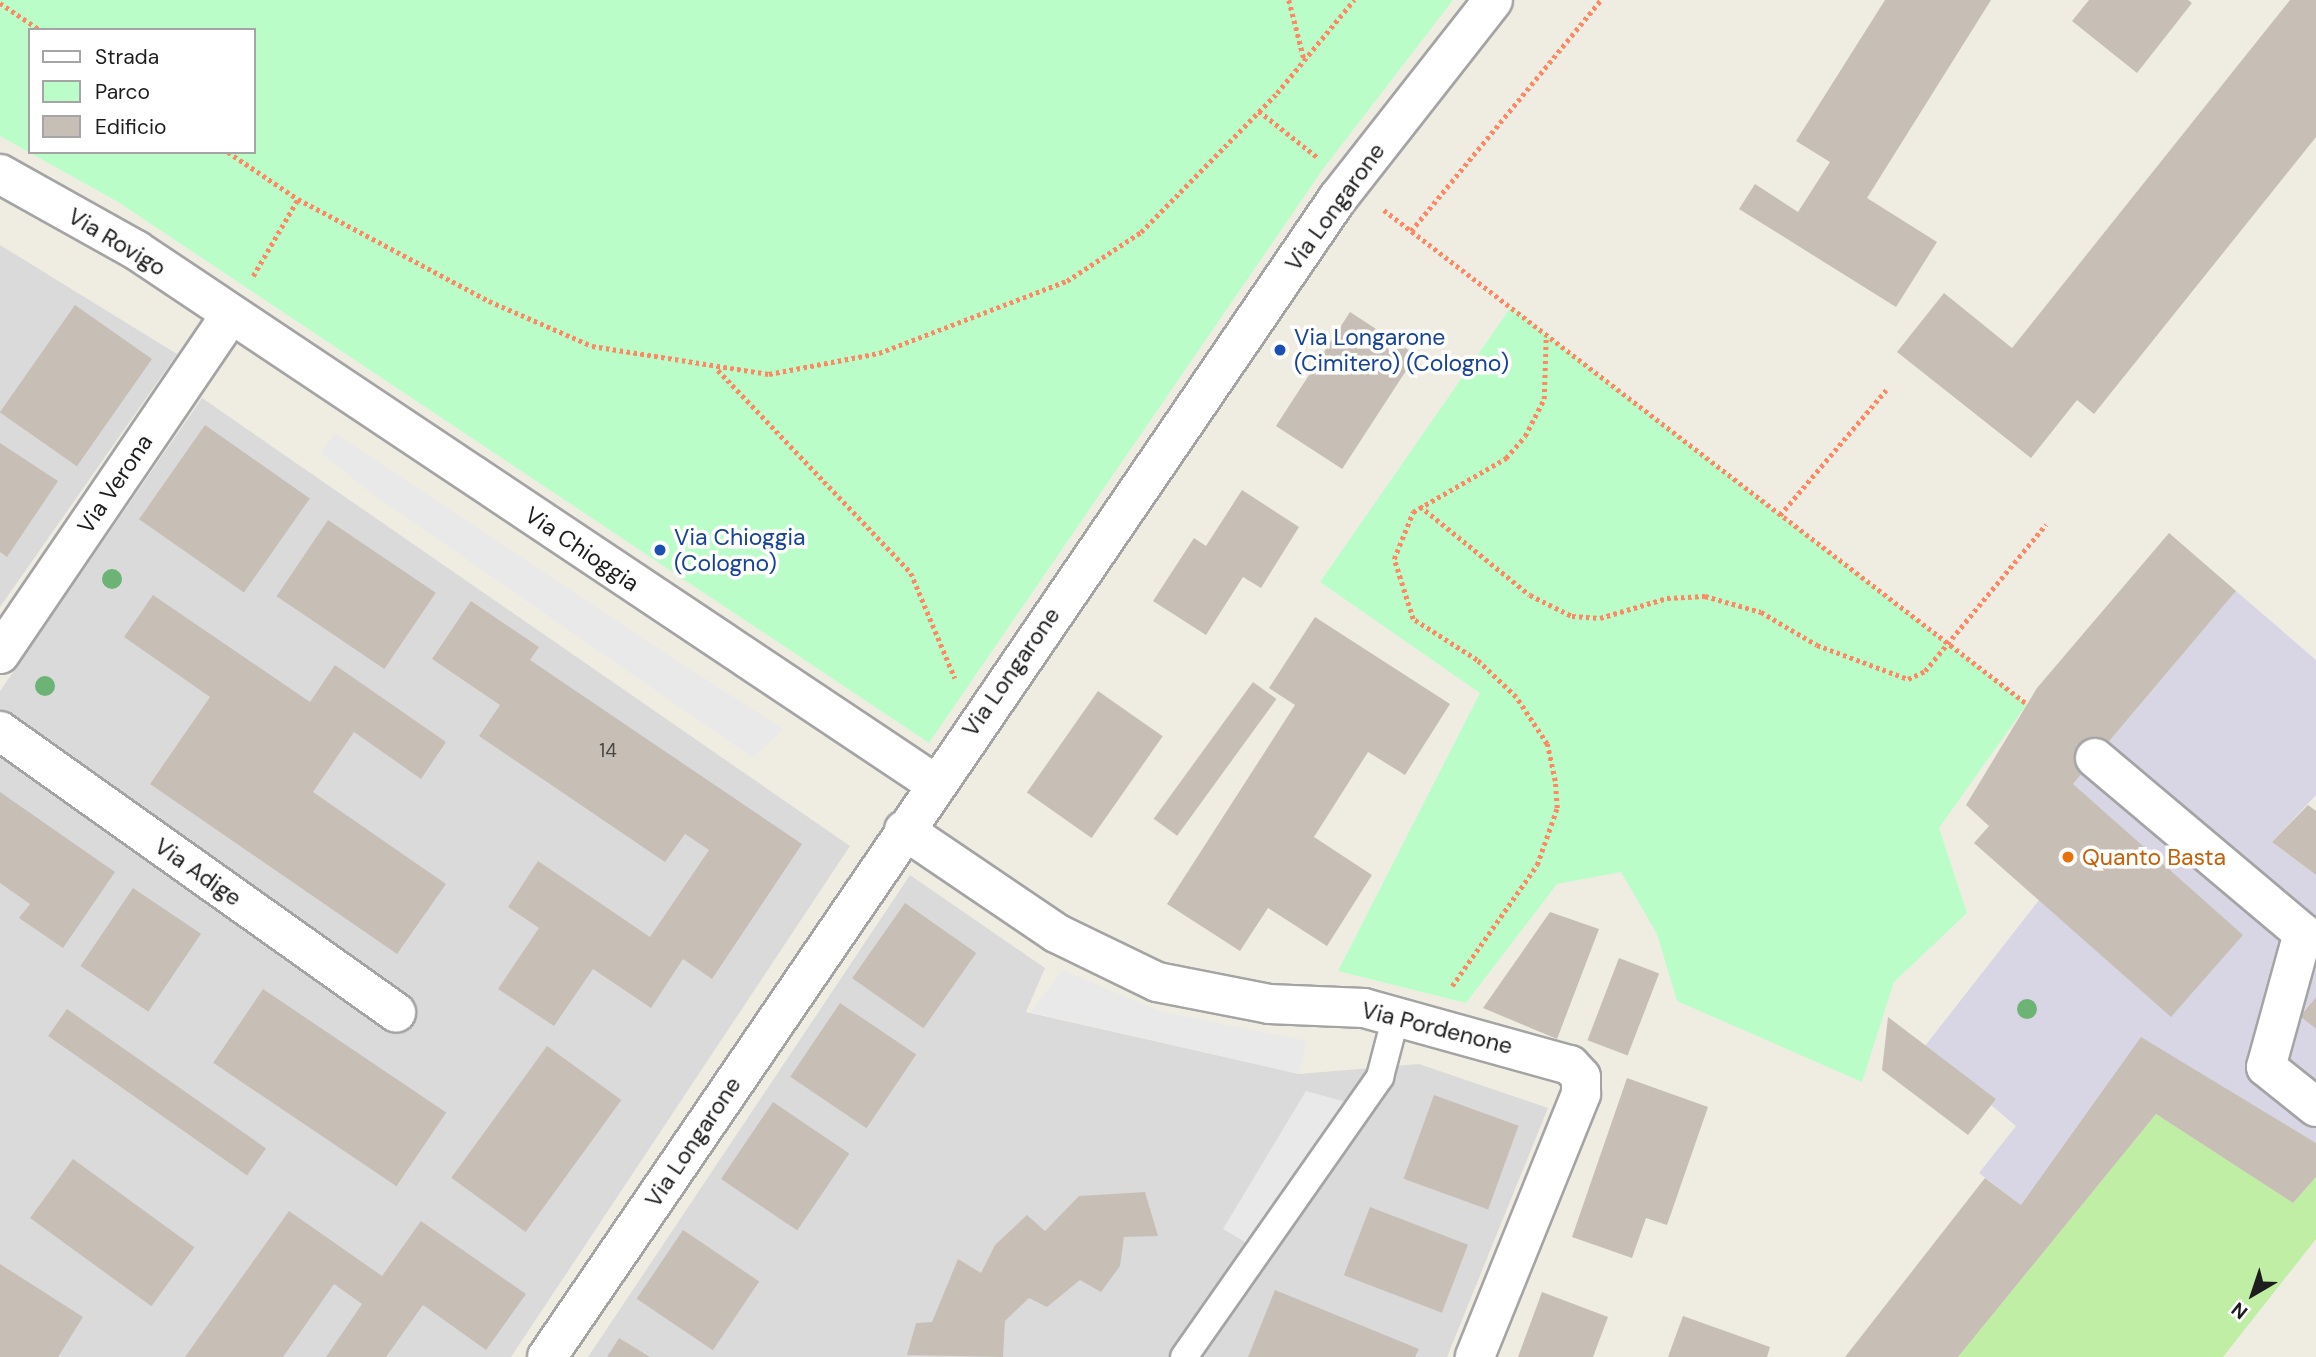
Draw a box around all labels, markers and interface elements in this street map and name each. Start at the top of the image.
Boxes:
legend [28,28,256,154]
text: Strada [95,43,159,71]
text: Parco [95,78,150,106]
text: Edificio [95,113,166,141]
street label: Via Longarone [1279,138,1391,276]
street label: Via Rovigo [63,202,171,282]
place label: Via Longarone (Cimitero) (Cologno) [1294,323,1509,377]
marker: Via Longarone (Cimitero) (Cologno) [1272,342,1288,358]
street label: Via Verona [72,429,158,539]
street label: Via Chioggia [520,501,644,597]
place label: Via Chioggia (Cologno) [674,523,806,577]
marker: Via Chioggia (Cologno) [652,542,668,558]
street label: Via Longarone [956,602,1066,742]
house number: 14 [599,740,617,762]
street label: Via Adige [149,832,247,912]
place label: Quanto Basta [2082,843,2226,871]
marker: Quanto Basta [2060,849,2076,865]
street label: Via Pordenone [1359,996,1515,1060]
street label: Via Longarone [639,1072,747,1212]
north arrow [2218,1259,2288,1329]
text: N [2226,1297,2253,1325]

